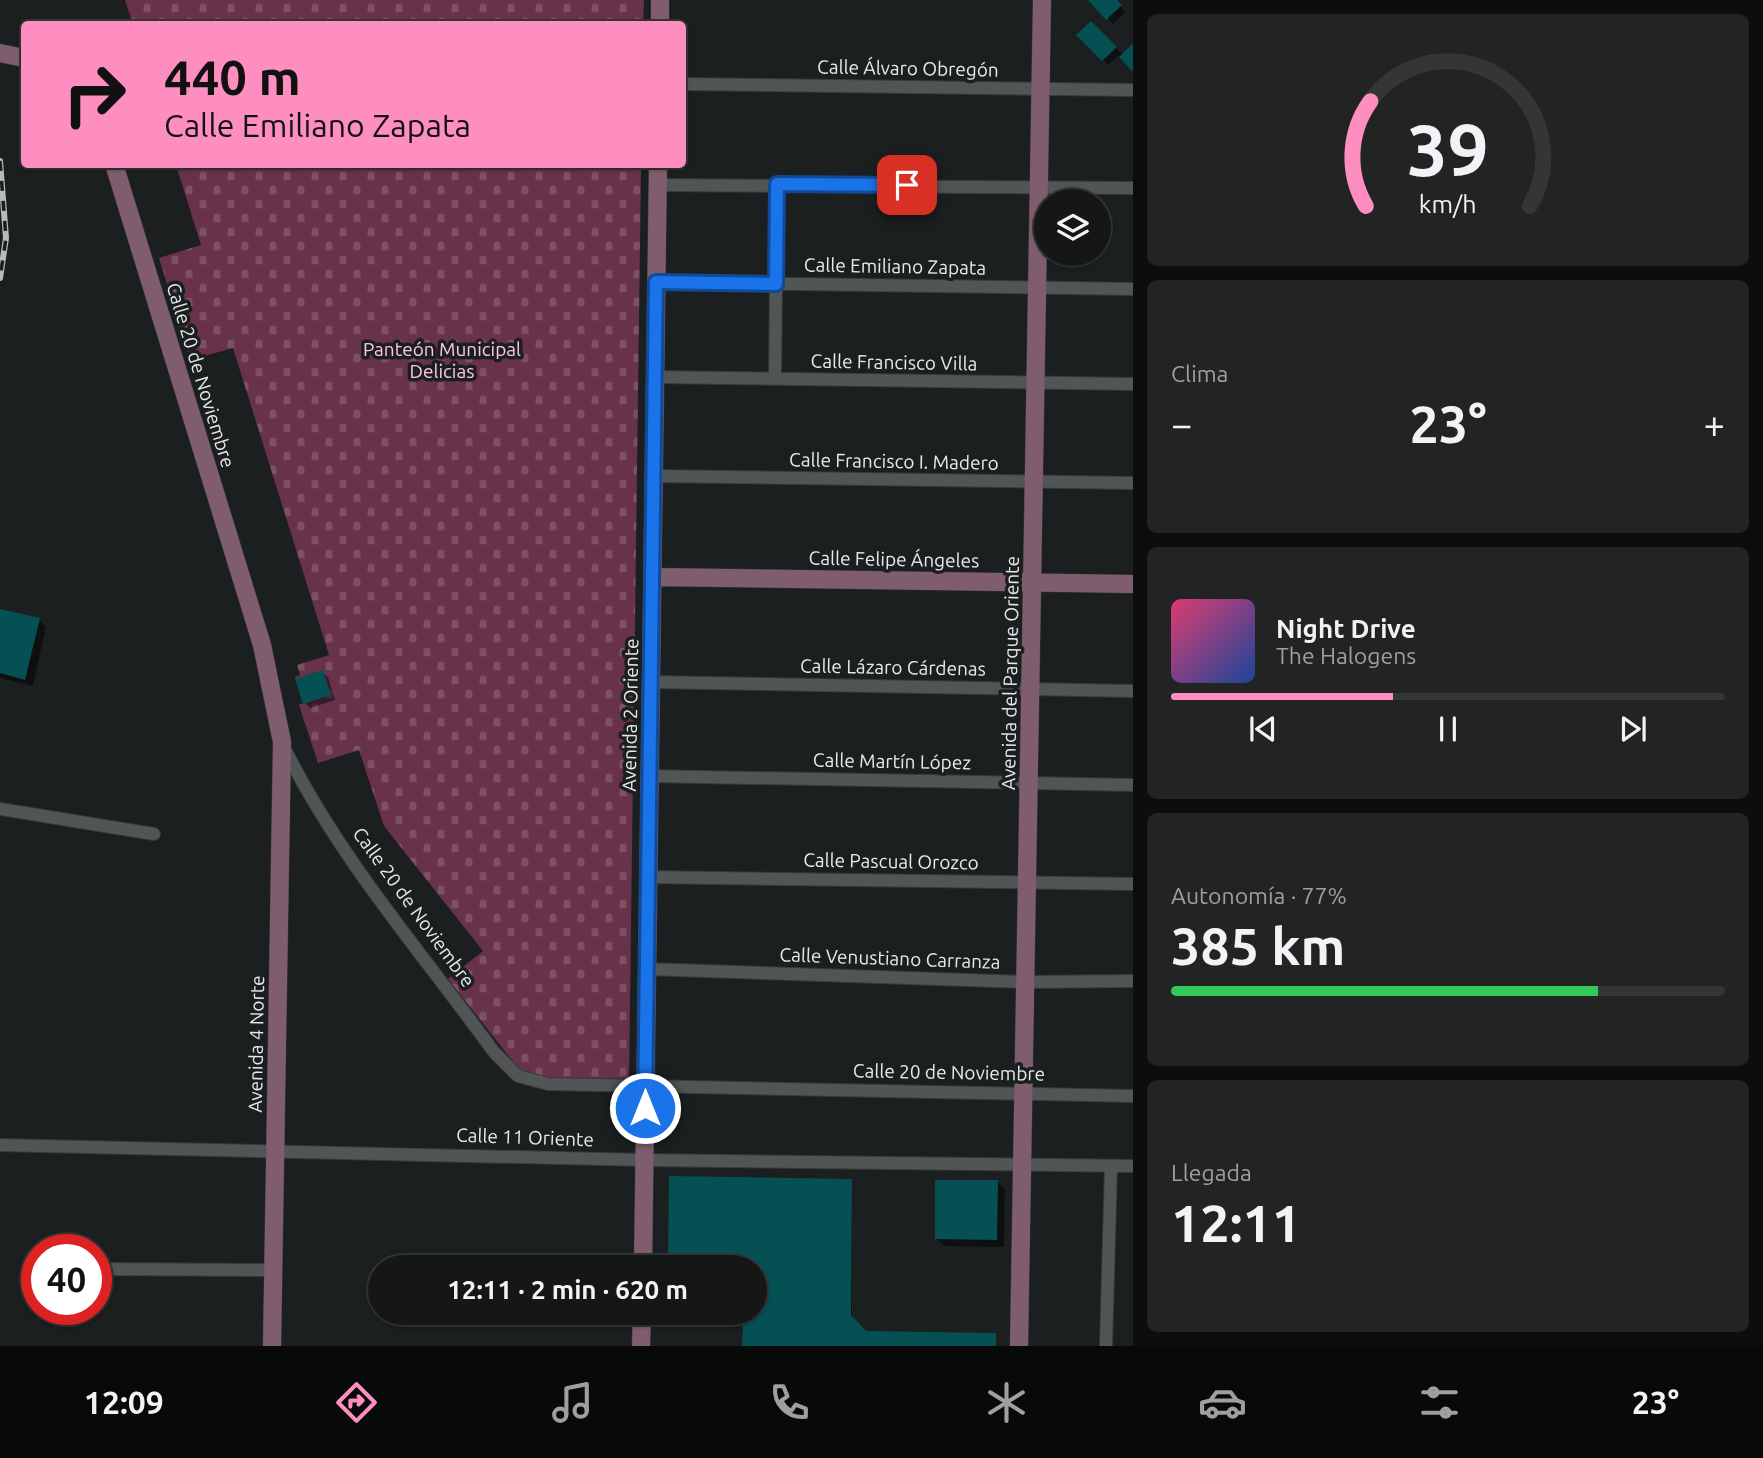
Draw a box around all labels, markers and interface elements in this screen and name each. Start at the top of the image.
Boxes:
icon: right [49,49,140,140]
text: 440 m [164,49,301,104]
street label: Calle Álvaro Obregón [817,55,999,81]
text: Calle Emiliano Zapata [164,107,471,143]
text: 39 [1407,109,1489,191]
pin [877,155,937,215]
icon: arrive [888,166,926,204]
map controls [1034,189,1111,266]
button: layers [1034,189,1111,266]
text: km/h [1419,190,1477,218]
street label: Calle Emiliano Zapata [804,253,986,279]
street label: Calle 20 de Noviembre [162,280,240,470]
park label: Panteón Municipal Delicias [363,338,521,382]
street label: Calle Francisco Villa [810,350,978,374]
text: Clima [1171,361,1228,386]
text: 23° [1409,395,1487,453]
text: − [1171,403,1192,445]
text: + [1704,403,1725,445]
street label: Calle Francisco I. Madero [789,448,999,474]
street label: Calle Felipe Ángeles [809,547,979,571]
street label: Avenida del Parque Oriente [997,556,1023,790]
text: Night Drive [1276,614,1416,643]
street label: Avenida 2 Oriente [618,638,642,792]
text: The Halogens [1276,643,1416,668]
street label: Calle Lázaro Cárdenas [800,654,986,680]
icon: previous [1244,710,1282,748]
icon: pause [1429,710,1467,748]
icon: next [1614,710,1652,748]
street label: Calle Martín López [813,749,971,773]
street label: Calle 20 de Noviembre [349,823,479,991]
street label: Calle Pascual Orozco [803,848,979,874]
text: Autonomía · 77% [1171,883,1347,908]
text: 385 km [1171,917,1345,975]
street label: Calle Venustiano Carranza [779,943,1001,973]
street label: Avenida 4 Norte [244,975,268,1113]
street label: Calle 20 de Noviembre [853,1059,1045,1085]
position arrow [608,1071,682,1145]
street label: Calle 11 Oriente [456,1124,594,1150]
text: Llegada [1171,1160,1252,1185]
text: 12:11 [1171,1194,1301,1252]
speed limit sign: 40 [21,1234,112,1325]
text: 12:11 · 2 min · 620 m [447,1275,688,1304]
icon: directions [332,1378,381,1427]
icon: music [548,1378,597,1427]
icon: phone [765,1378,814,1427]
icon: climate [982,1378,1031,1427]
icon: car [1198,1378,1247,1427]
icon: filters [1415,1378,1464,1427]
text: 12:09 [84,1384,164,1420]
text: 23° [1632,1384,1679,1420]

